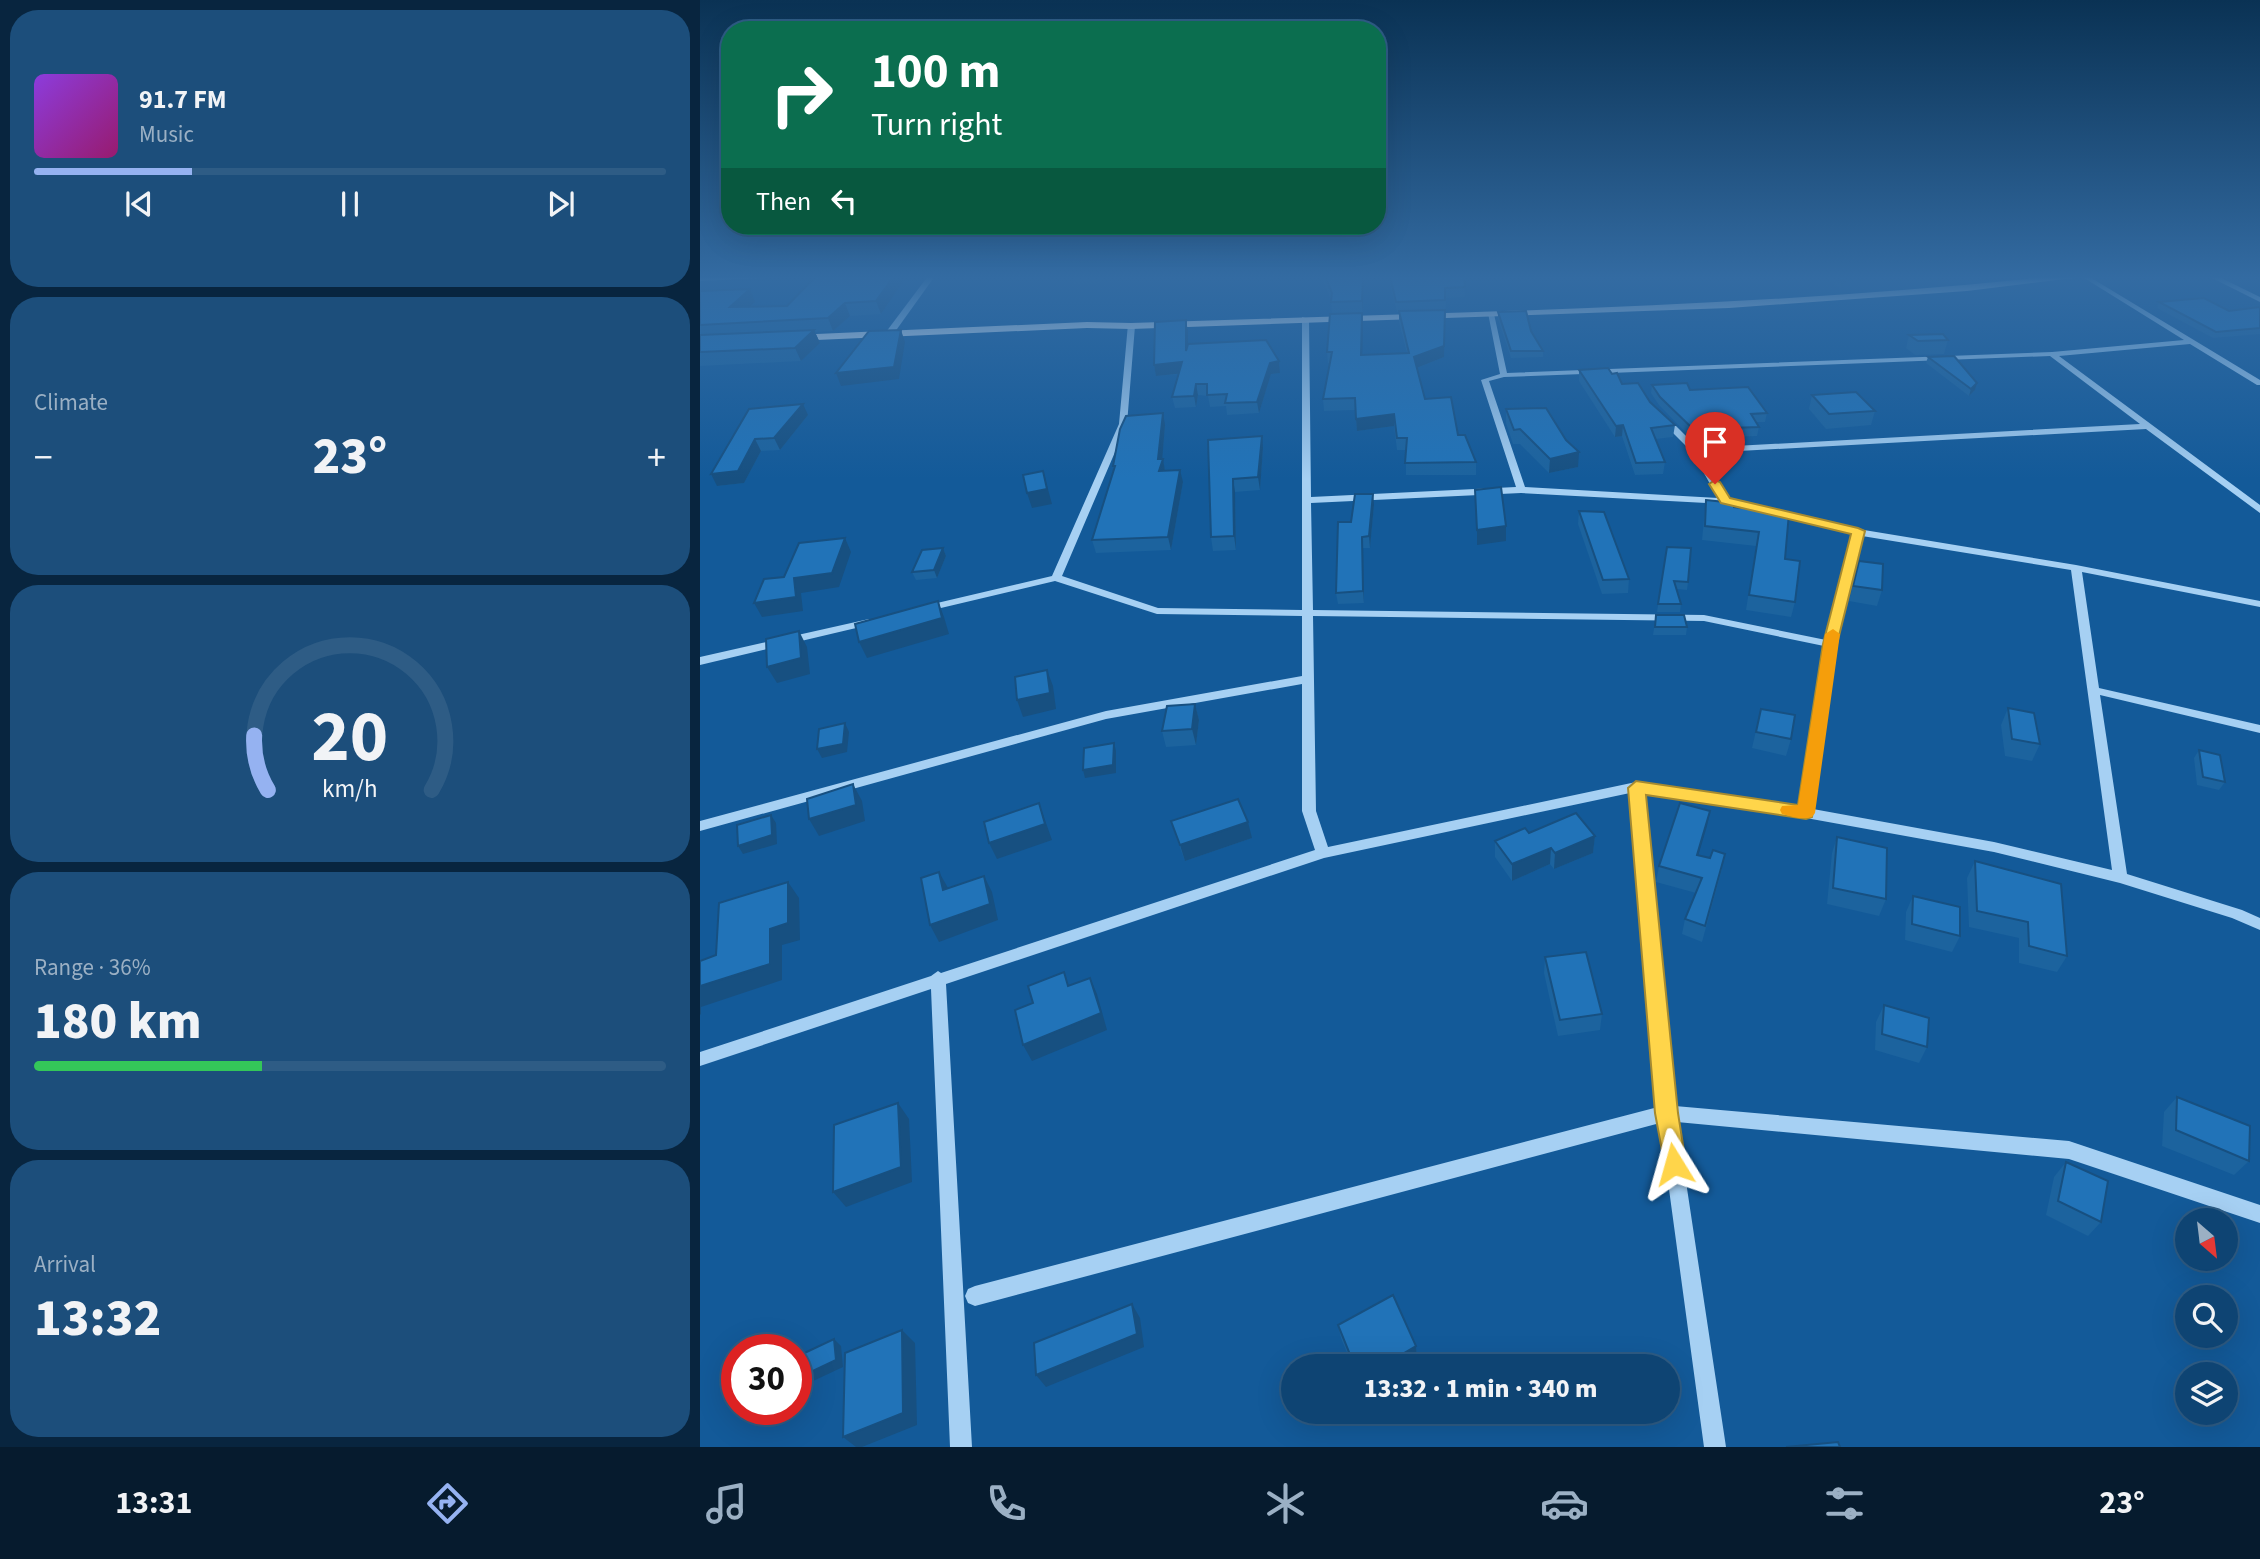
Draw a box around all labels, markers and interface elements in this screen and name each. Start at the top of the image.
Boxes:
text: 100 m [871,37,1000,107]
icon: right [756,49,847,140]
text: 91.7 FM [139,81,227,118]
text: Turn right [871,102,1002,148]
text: Music [139,118,194,151]
icon: left [825,182,863,220]
text: Then [756,183,811,220]
icon: previous [120,185,158,223]
icon: pause [331,185,369,223]
icon: next [542,185,580,223]
text: Climate [34,386,108,419]
pin [1685,412,1745,484]
text: 23° [313,420,387,494]
icon: arrive [1696,423,1734,461]
text: − [34,431,53,485]
text: + [647,431,666,485]
text: 20 [312,685,388,789]
text: km/h [322,770,378,806]
text: Range · 36% [34,951,151,984]
text: 180 km [34,985,202,1059]
position arrow [1637,1127,1711,1201]
north arrow [2175,1208,2238,1270]
map controls [2175,1208,2238,1425]
text: Arrival [34,1248,96,1281]
text: 13:32 [34,1282,161,1356]
button: search [2175,1285,2238,1348]
speed limit sign: 30 [721,1334,812,1425]
button: layers [2175,1362,2238,1425]
text: 13:32 · 1 min · 340 m [1364,1370,1597,1407]
icon: directions [423,1479,472,1528]
icon: music [702,1479,751,1528]
icon: phone [982,1479,1031,1528]
icon: climate [1261,1479,1310,1528]
icon: car [1540,1479,1589,1528]
icon: filters [1820,1479,1869,1528]
text: 13:31 [115,1480,192,1526]
text: 23° [2099,1480,2145,1526]

